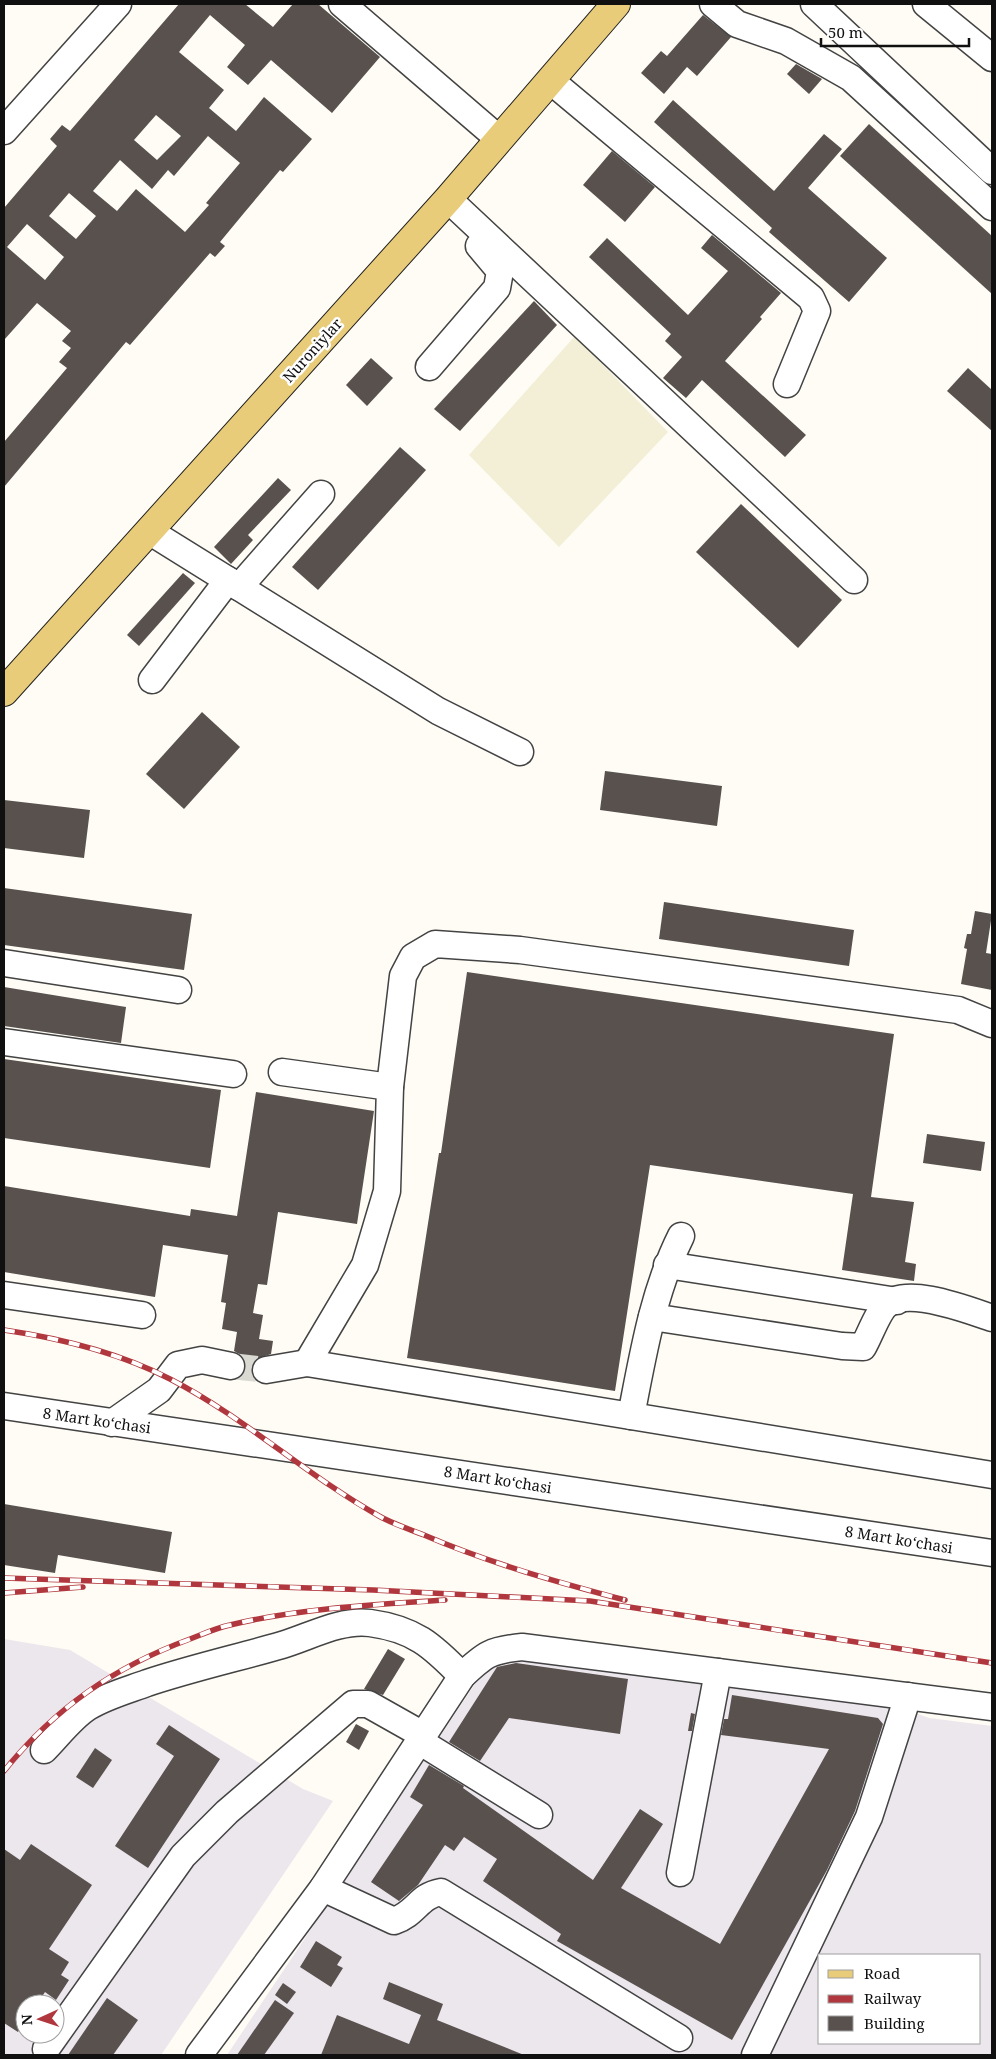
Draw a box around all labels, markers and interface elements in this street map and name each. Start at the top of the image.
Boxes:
scale bar [821,15,968,47]
text: 50 m [828,22,863,42]
street label: Nuroniylar [278,314,346,386]
street label: 8 Mart koʻchasi [42,1403,152,1438]
street label: 8 Mart koʻchasi [443,1461,554,1497]
street label: 8 Mart koʻchasi [844,1521,955,1557]
legend [818,1954,981,2044]
text: Road [864,1963,900,1983]
text: Railway [864,1988,922,2008]
north arrow [15,1994,65,2044]
text: Building [864,2013,925,2033]
text: N [17,2014,36,2026]

